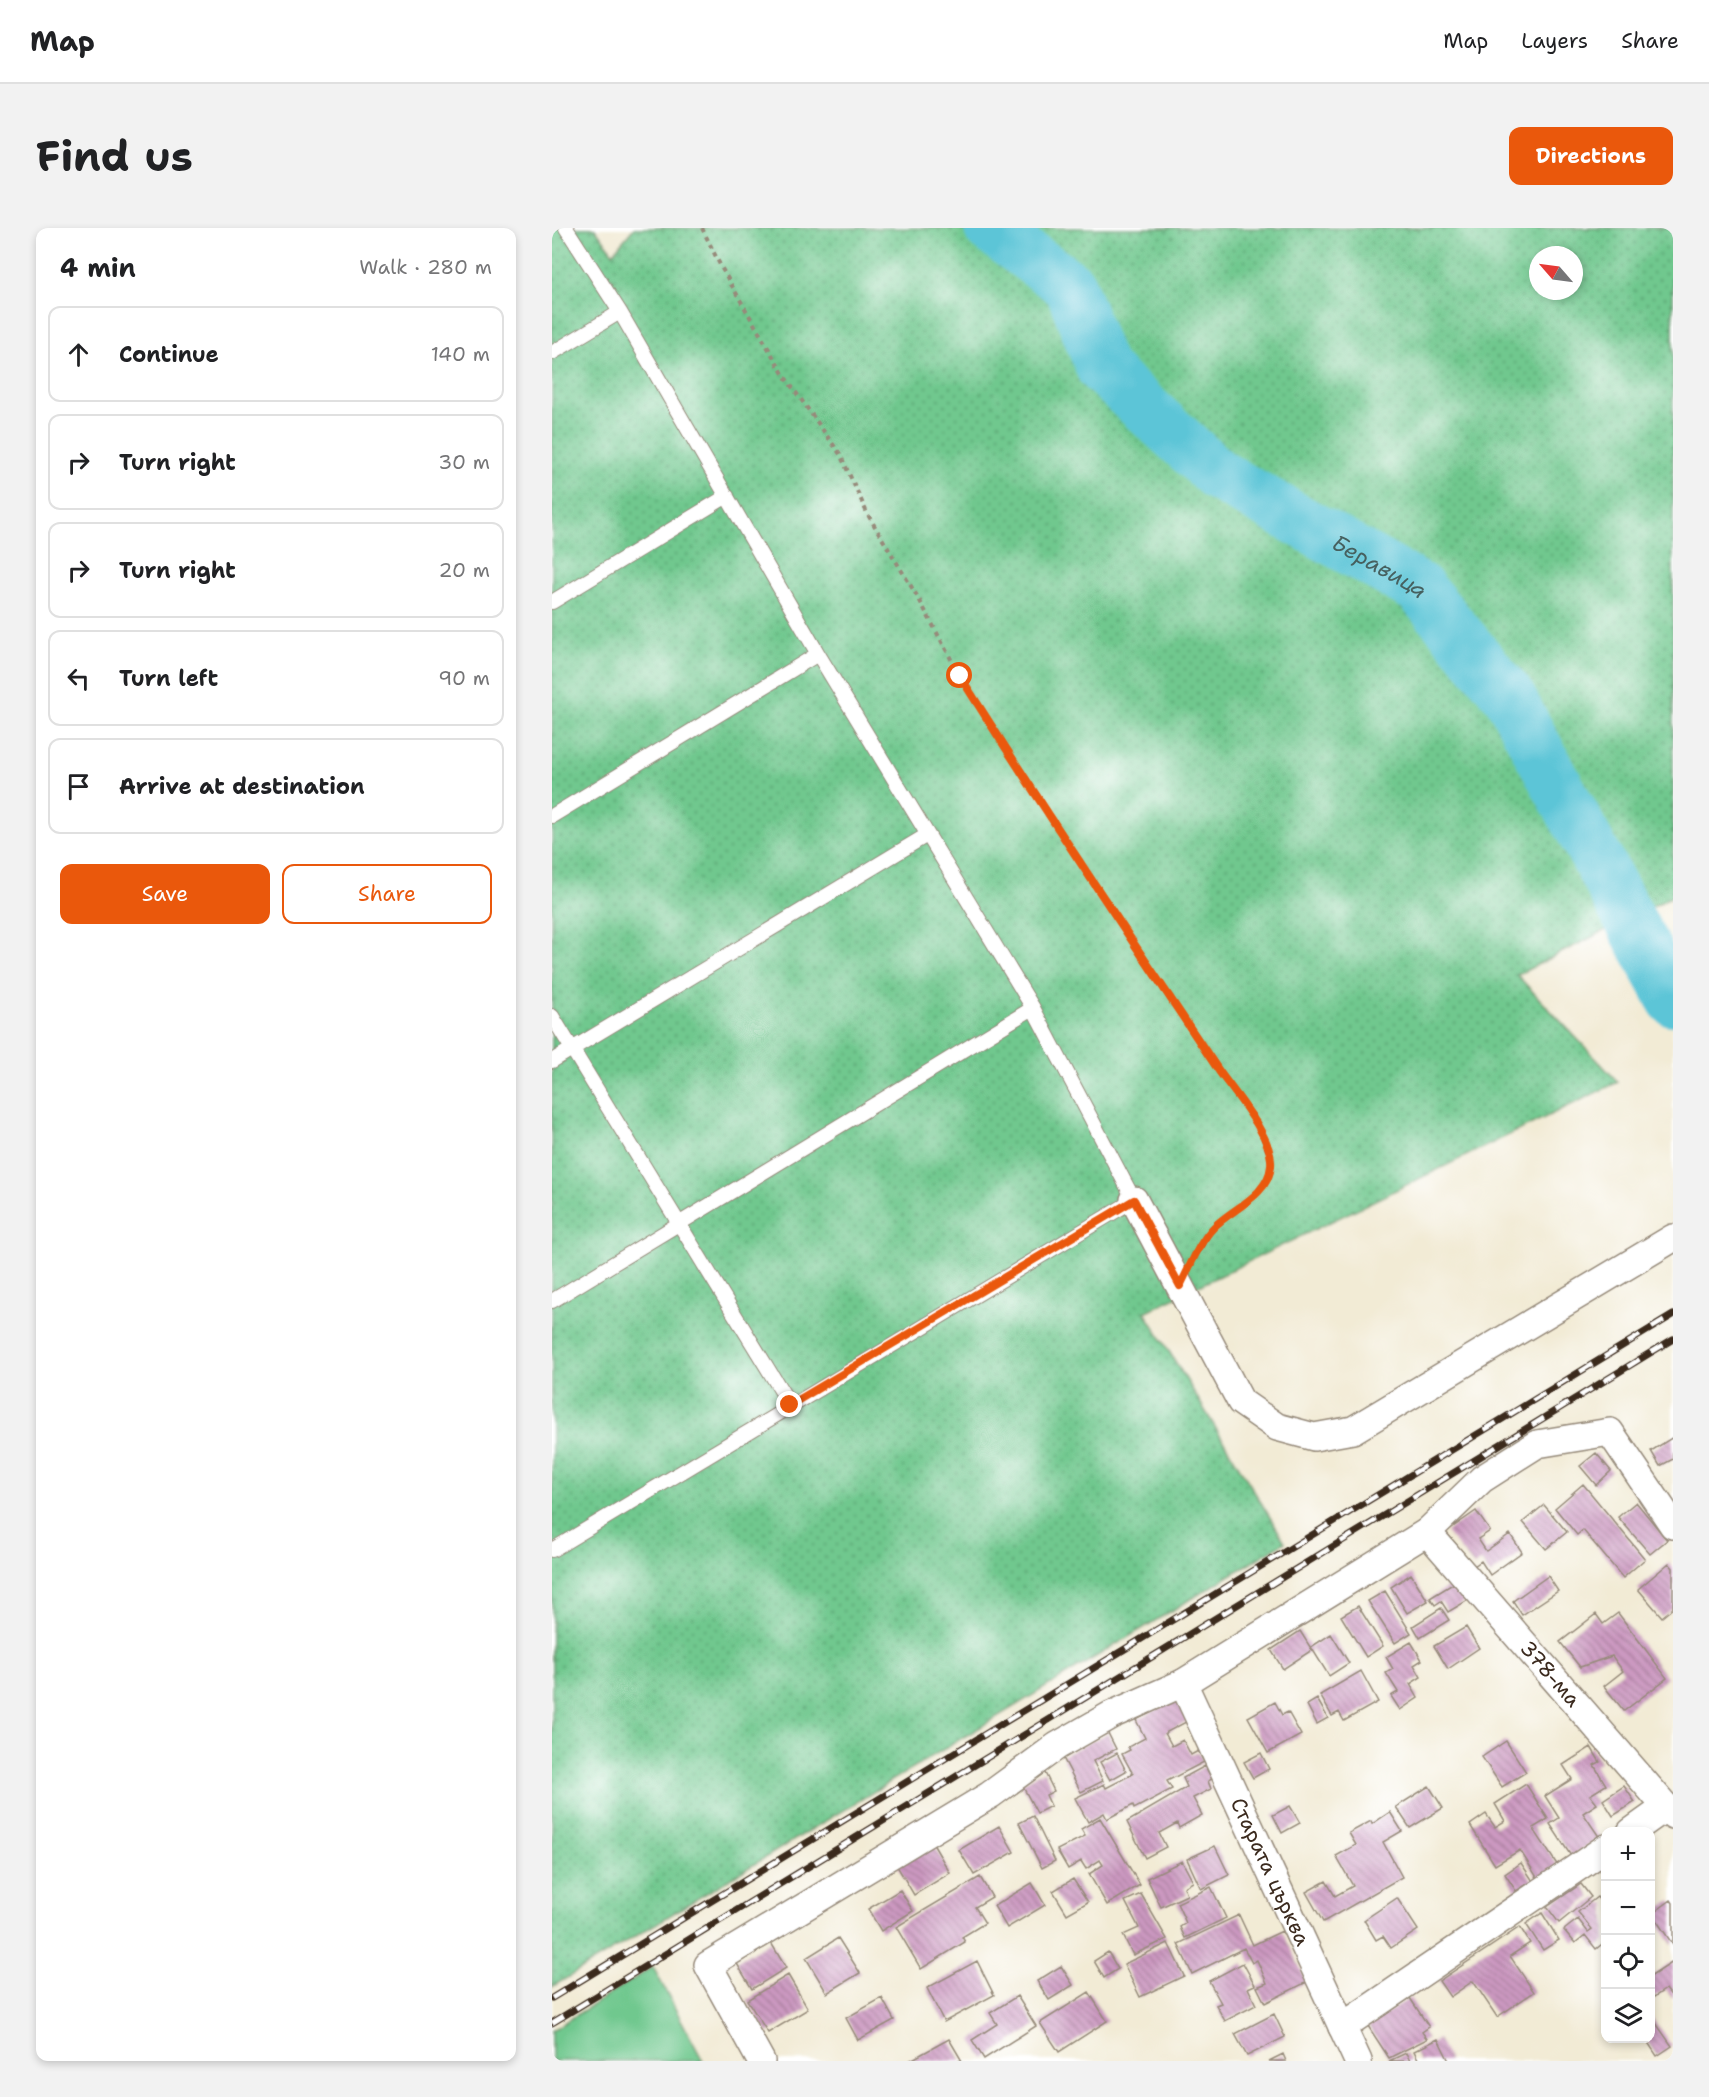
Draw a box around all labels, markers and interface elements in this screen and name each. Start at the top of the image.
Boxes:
text: Map [30,22,95,60]
text: Map [1443,27,1488,55]
text: Layers [1521,27,1588,55]
text: Share [1621,27,1679,55]
button: Directions [1509,127,1673,185]
text: Find us [36,128,193,184]
north arrow [1529,246,1583,300]
text: 4 min [60,250,136,285]
text: Walk · 280 m [359,254,492,280]
icon: ahead [62,338,95,371]
text: Continue [119,340,219,369]
text: 140 m [431,341,490,367]
icon: right [62,446,95,479]
text: Turn right [119,448,236,477]
text: 30 m [438,449,490,475]
water label: Беравица [1327,528,1435,604]
icon: right [62,554,95,587]
text: Turn right [119,556,236,585]
text: 20 m [439,557,490,583]
icon: left [62,662,95,695]
route start [946,662,972,688]
text: Turn left [119,664,218,693]
text: 90 m [438,665,490,691]
icon: arrive [62,770,95,803]
text: Arrive at destination [119,772,365,801]
button: Save [60,864,270,924]
button: Share [282,864,492,924]
route end [776,1391,802,1417]
street label: 378-ма [1514,1635,1587,1713]
street label: Старата църква [1224,1793,1317,1950]
map controls [1601,1827,1655,2043]
button: + [1601,1827,1655,1881]
button: − [1601,1881,1655,1935]
button: locate [1601,1935,1655,1989]
button: layers [1601,1989,1655,2043]

